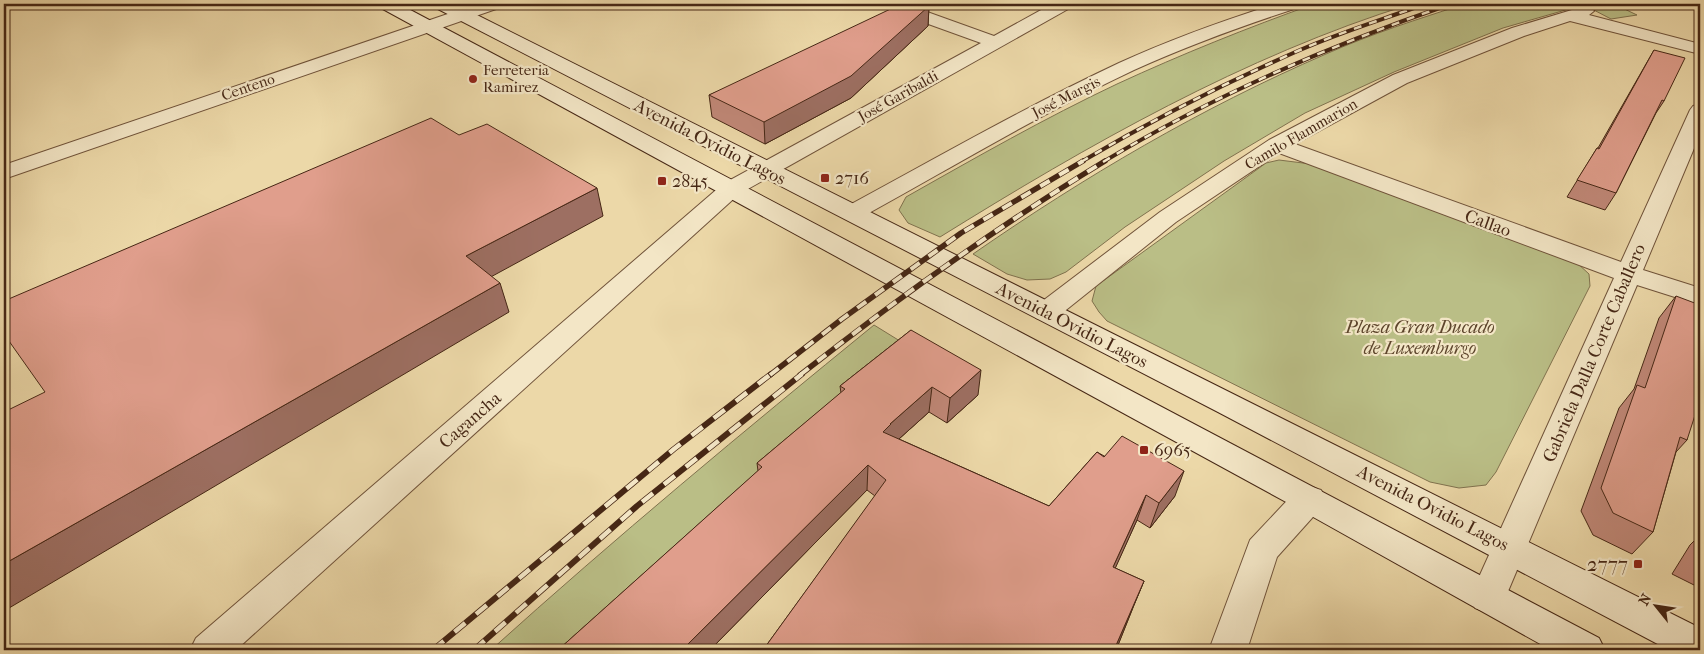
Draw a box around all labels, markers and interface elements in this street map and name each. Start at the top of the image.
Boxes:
place label: Ferreteria Ramirez [483,61,550,96]
street label: José Garibaldi [854,66,942,126]
street label: Centeno [219,69,277,104]
street label: José Margis [1028,72,1104,122]
marker: Ferreteria Ramirez [467,73,479,85]
street label: Camilo Flammarion [1242,94,1361,174]
street label: Avenida Ovidio Lagos [630,95,789,190]
place label: 2716 [835,168,869,189]
place label: 2845 [672,171,708,192]
marker: 2716 [819,172,831,184]
marker: 2845 [656,175,668,187]
street label: Callao [1462,205,1514,242]
street label: Gabriela Dalla Corte Caballero [1539,241,1650,465]
street label: Avenida Ovidio Lagos [992,278,1151,373]
park label: Plaza Gran Ducado de Luxemburgo [1344,317,1495,359]
street label: Cagancha [435,387,506,453]
place label: 6965 [1154,440,1191,461]
marker: 6965 [1138,444,1150,456]
street label: Avenida Ovidio Lagos [1353,461,1512,556]
place label: 2777 [1587,552,1628,576]
marker: 2777 [1632,558,1644,570]
north arrow [1632,582,1682,632]
text: N [1635,591,1655,609]

